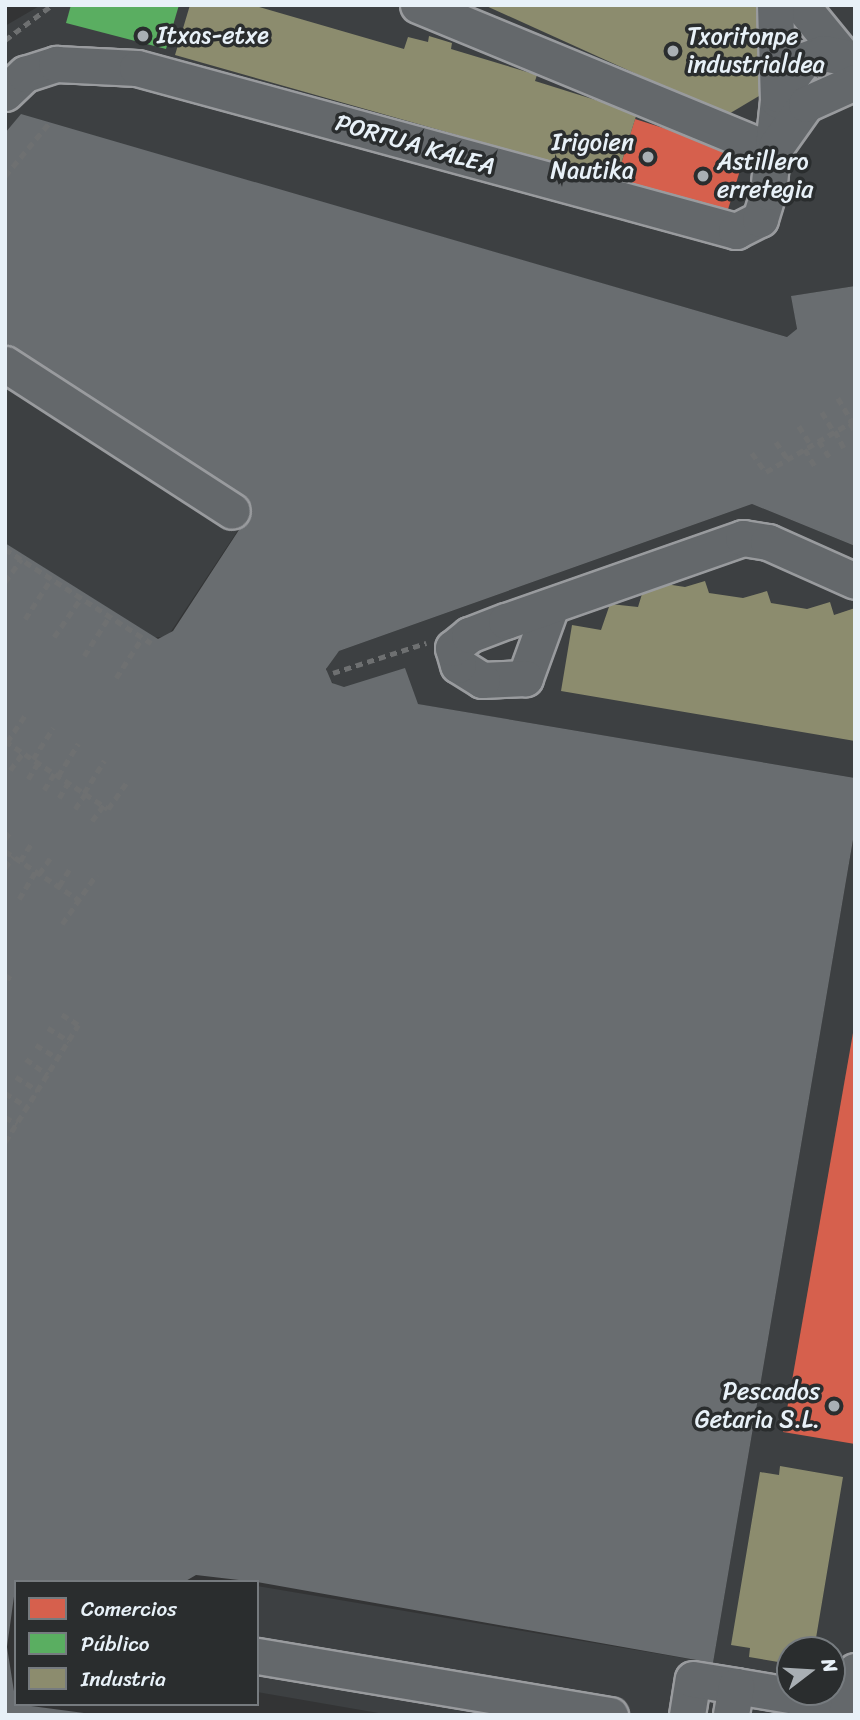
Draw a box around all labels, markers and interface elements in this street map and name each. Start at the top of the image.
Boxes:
place label: Itxas-etxe [157,22,269,50]
place label: Txoritonpe industrialdea [687,23,825,79]
marker: Itxas-etxe [135,28,151,44]
marker: Txoritonpe industrialdea [665,43,681,59]
street label: PORTUA KALEA [332,108,498,182]
place label: Irigoien Nautika [551,129,634,185]
place label: Astillero erretegia [717,148,813,204]
marker: Irigoien Nautika [640,149,656,165]
marker: Astillero erretegia [695,168,711,184]
place label: Pescados Getaria S.L. [695,1378,820,1434]
marker: Pescados Getaria S.L. [826,1398,842,1414]
legend [14,1580,259,1706]
text: Comercios [81,1590,177,1628]
text: Público [81,1625,149,1663]
north arrow [776,1636,846,1706]
text: N [812,1654,847,1676]
text: Industria [81,1660,166,1698]

